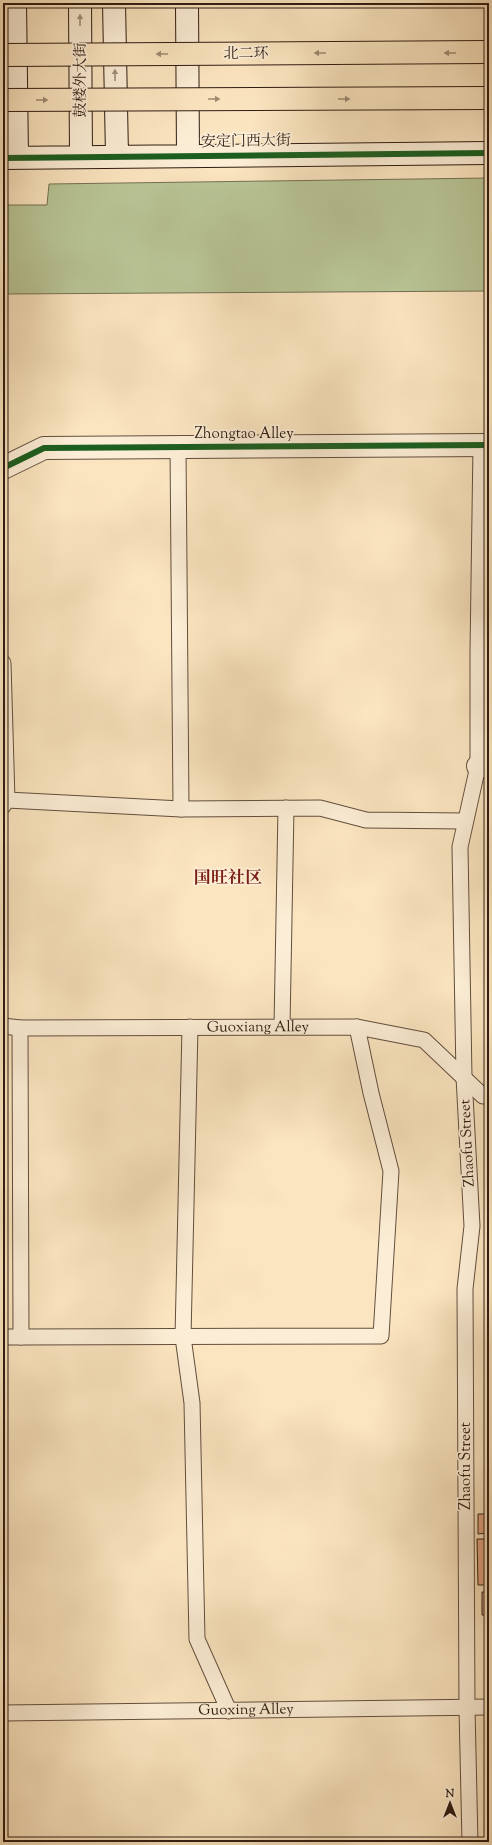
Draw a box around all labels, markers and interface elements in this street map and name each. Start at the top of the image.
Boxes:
one-way arrow [77,13,83,26]
street label: 鼓楼外大街 [71,42,92,118]
street label: 北二环 [223,44,269,65]
one-way arrow [444,49,456,56]
one-way arrow [313,50,326,56]
one-way arrow [155,51,168,57]
one-way arrow [112,69,119,81]
one-way arrow [208,96,221,102]
one-way arrow [338,96,351,102]
one-way arrow [36,97,49,103]
street label: 安定门西大街 [201,131,291,153]
street label: Zhongtao Alley [194,424,294,445]
district label: 国旺社区 [194,867,262,891]
street label: Guoxiang Alley [207,1017,310,1038]
street label: Zhaofu Street [455,1099,481,1187]
street label: Zhaofu Street [456,1422,477,1510]
street label: Guoxing Alley [198,1699,294,1721]
north arrow [430,1783,470,1823]
text: N [445,1786,455,1802]

